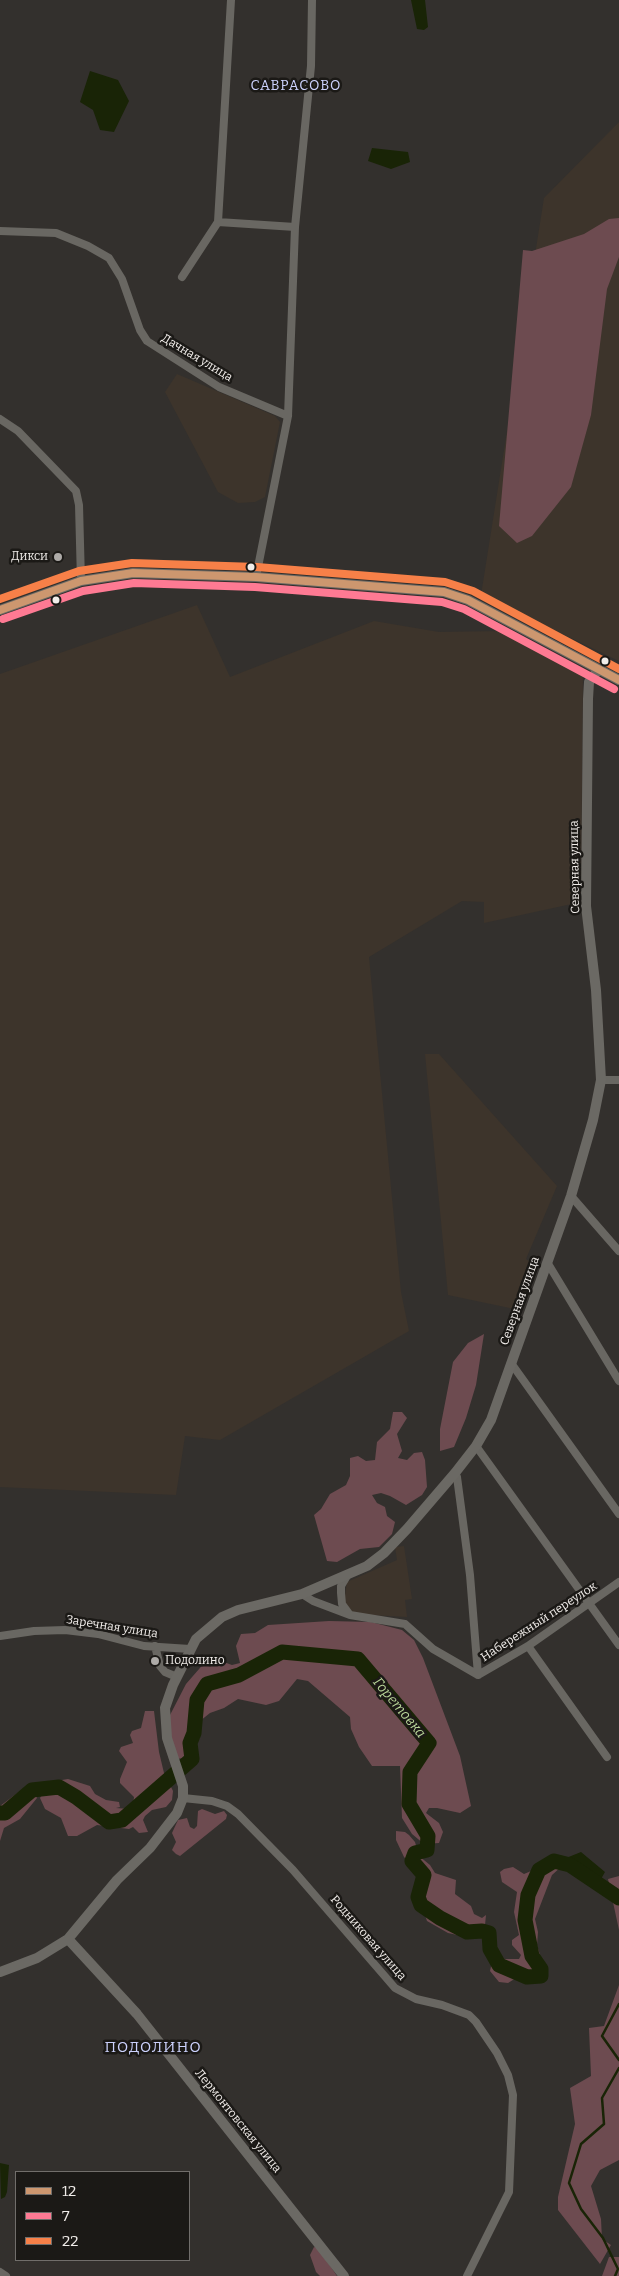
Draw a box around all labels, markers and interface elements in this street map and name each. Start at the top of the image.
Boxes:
district label: САВРАСОВО [249,78,343,94]
street label: Дачная улица [159,331,235,385]
place label: Дикси [11,550,48,564]
marker: Дикси [52,551,64,563]
unlabelled marker [246,562,256,572]
unlabelled marker [51,595,61,605]
unlabelled marker [600,656,610,666]
street label: Северная улица [567,820,583,914]
street label: Северная улица [497,1255,543,1347]
street label: Набережный переулок [478,1579,600,1665]
street label: Заречная улица [65,1613,159,1641]
place label: Подолино [165,1654,225,1668]
marker: Подолино [149,1655,161,1667]
water label: Горетовка [369,1674,429,1742]
street label: Родниковая улица [327,1892,409,1984]
district label: ПОДОЛИНО [103,2039,203,2057]
street label: Лермонтовская улица [192,2066,284,2176]
legend [15,2171,190,2261]
text: 12 [62,2182,76,2200]
text: 7 [62,2207,70,2225]
text: 22 [62,2232,78,2250]

